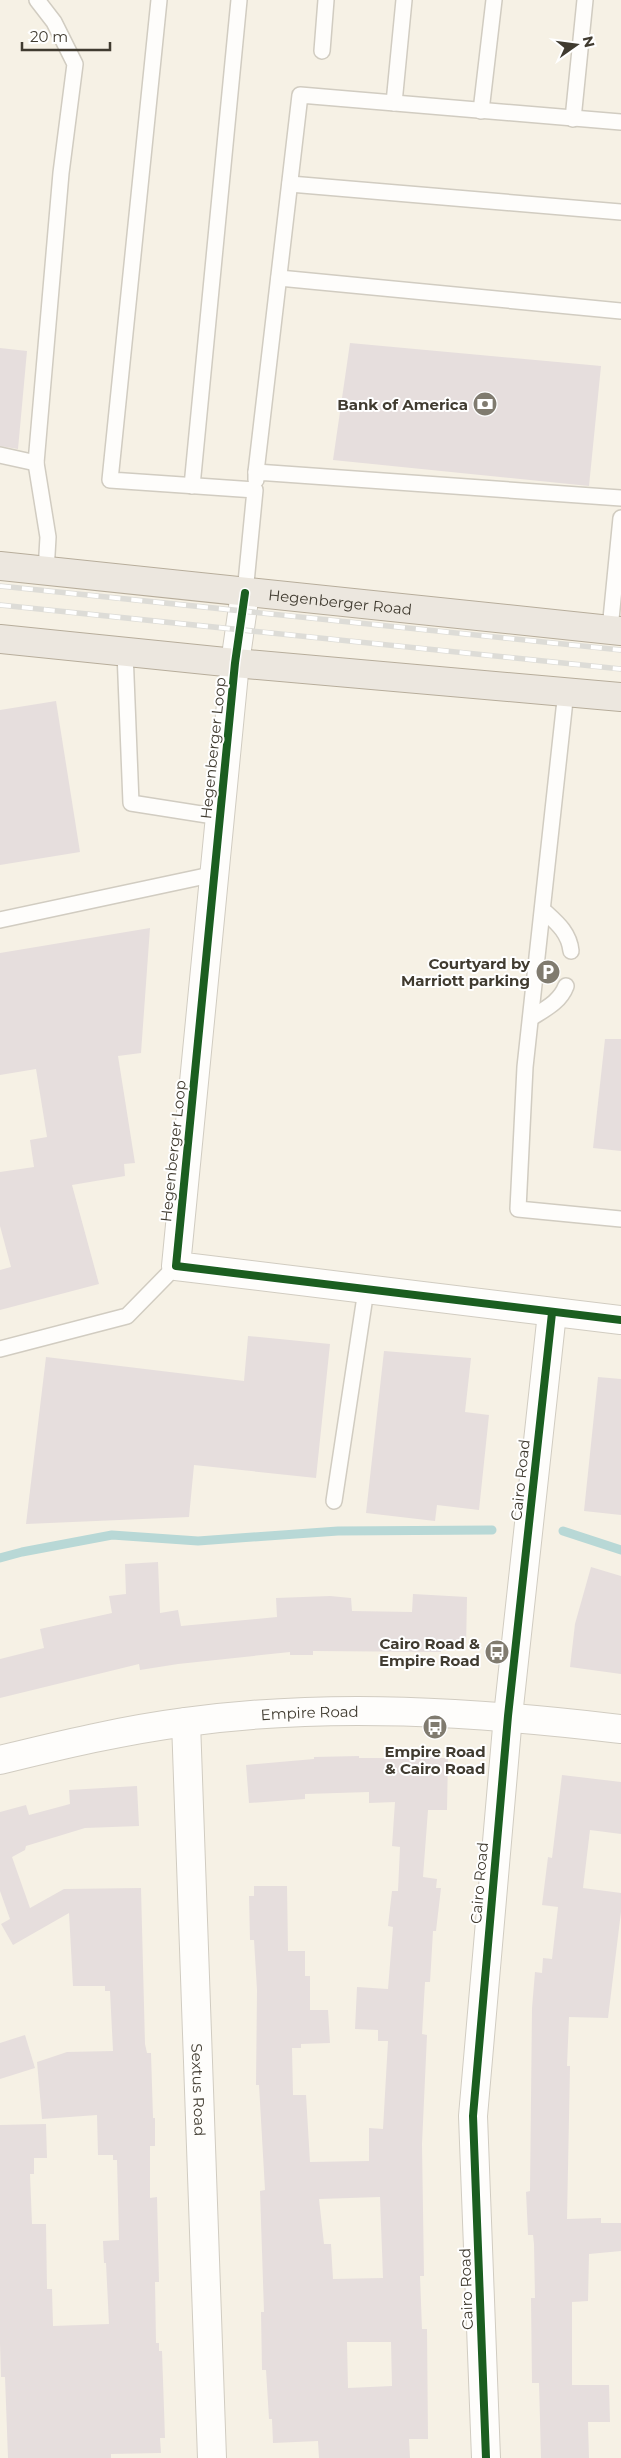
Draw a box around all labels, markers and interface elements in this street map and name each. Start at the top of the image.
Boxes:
scale bar [22,20,110,52]
north arrow [551,20,601,70]
text: 20 m [30,27,68,46]
text: N [579,34,599,50]
bank icon: Bank of America [472,391,498,417]
place label: Bank of America [337,395,468,414]
street label: Hegenberger Road [267,585,413,619]
street label: Hegenberger Loop [196,676,230,820]
place label: Courtyard by Marriott parking [401,954,531,990]
parking icon: Courtyard by Marriott parking [535,959,561,985]
street label: Hegenberger Loop [156,1079,190,1223]
street label: Cairo Road [506,1438,534,1522]
place label: Cairo Road & Empire Road [379,1634,480,1670]
bus stop icon: Cairo Road & Empire Road [484,1639,510,1665]
street label: Empire Road [260,1701,359,1724]
bus stop icon: Empire Road & Cairo Road [422,1714,448,1740]
place label: Empire Road & Cairo Road [384,1742,486,1778]
street label: Cairo Road [466,1841,492,1925]
street label: Sextus Road [188,2043,210,2136]
street label: Cairo Road [455,2248,477,2330]

